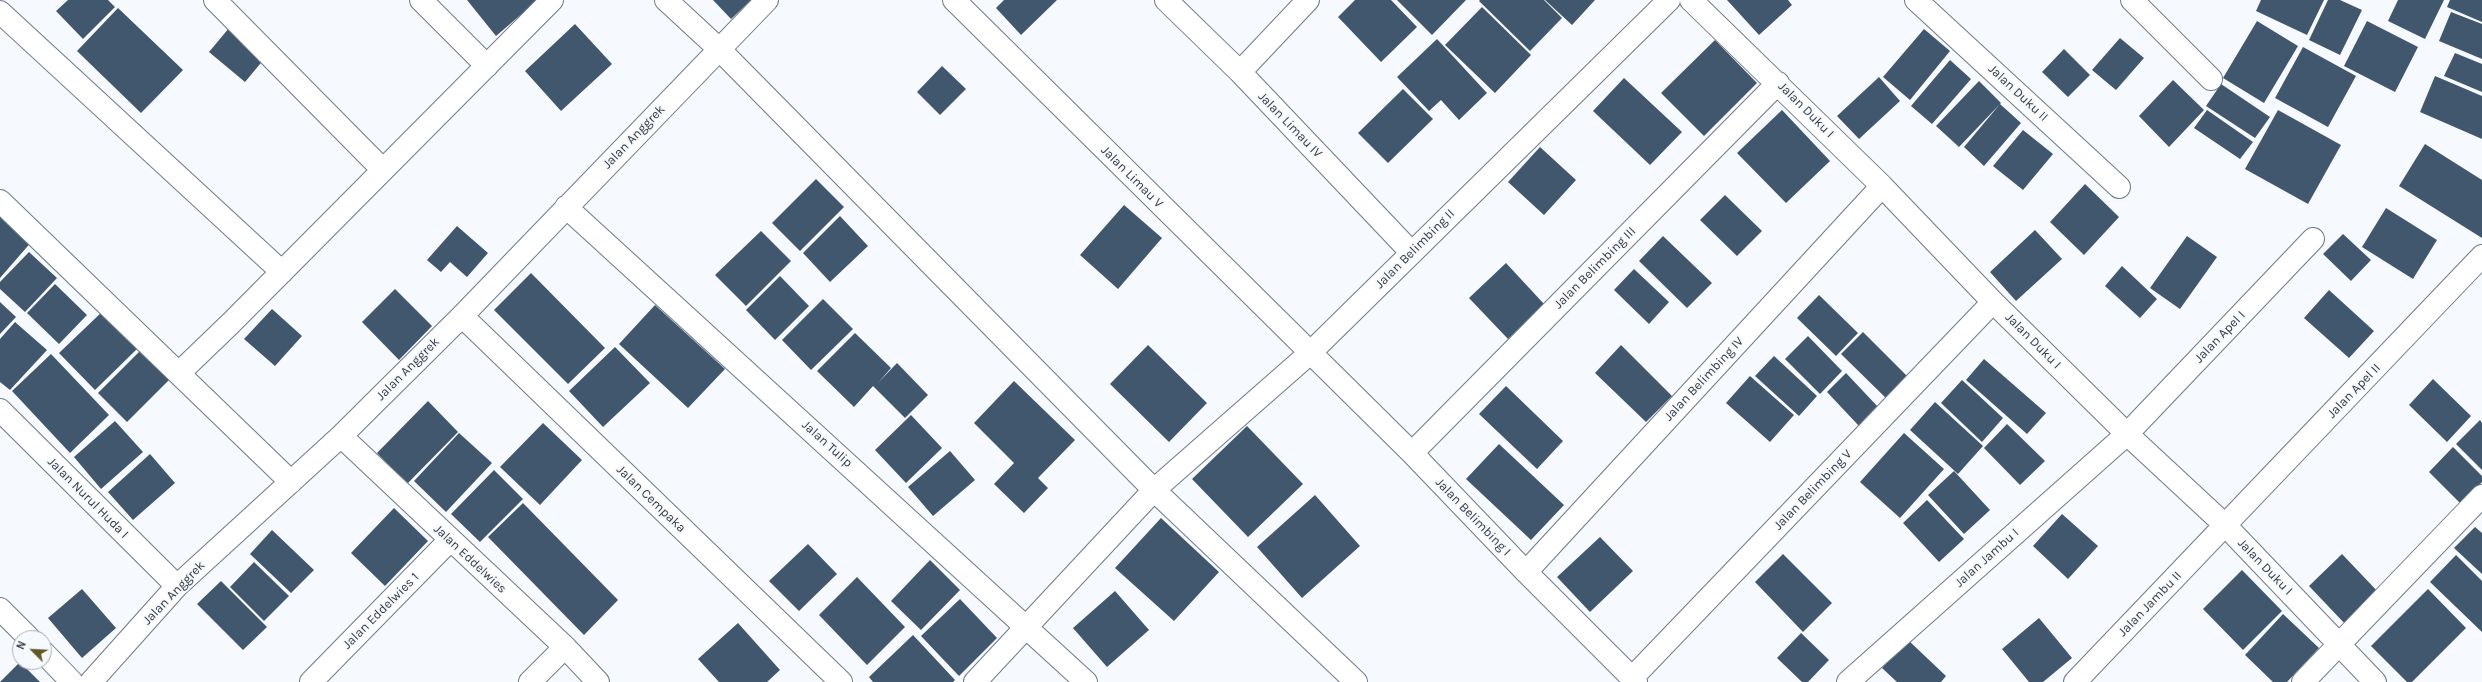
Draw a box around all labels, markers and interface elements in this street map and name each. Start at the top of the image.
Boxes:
street label: Jalan Duku II [1985,61,2051,125]
street label: Jalan Duku I [1775,79,1837,141]
street label: Jalan Limau IV [1255,89,1325,161]
street label: Jalan Anggrek [600,102,668,172]
street label: Jalan Limau V [1098,143,1166,211]
street label: Jalan Belimbing II [1372,206,1458,292]
street label: Jalan Belimbing III [1551,224,1639,312]
street label: Jalan Apel I [2191,308,2249,366]
street label: Jalan Duku I [2002,310,2064,372]
street label: Jalan Anggrek [373,334,443,404]
street label: Jalan Belimbing IV [1661,334,1747,424]
street label: Jalan Apel II [2324,360,2384,422]
street label: Jalan Tulip [798,417,856,471]
street label: Jalan Belimbing V [1771,447,1855,533]
street label: Jalan Nurul Huda I [44,454,132,542]
street label: Jalan Cempaka [613,462,689,536]
street label: Jalan Belimbing I [1432,475,1514,559]
street label: Jalan Eddelwies [430,521,510,597]
street label: Jalan Jambu I [1952,525,2022,591]
street label: Jalan Duku I [2234,536,2296,598]
street label: Jalan Anggrek [140,558,208,628]
street label: Jalan Jambu II [2115,568,2185,640]
street label: Jalan Eddelwies 1 [340,570,422,652]
north arrow [12,630,52,670]
text: N [14,639,29,652]

